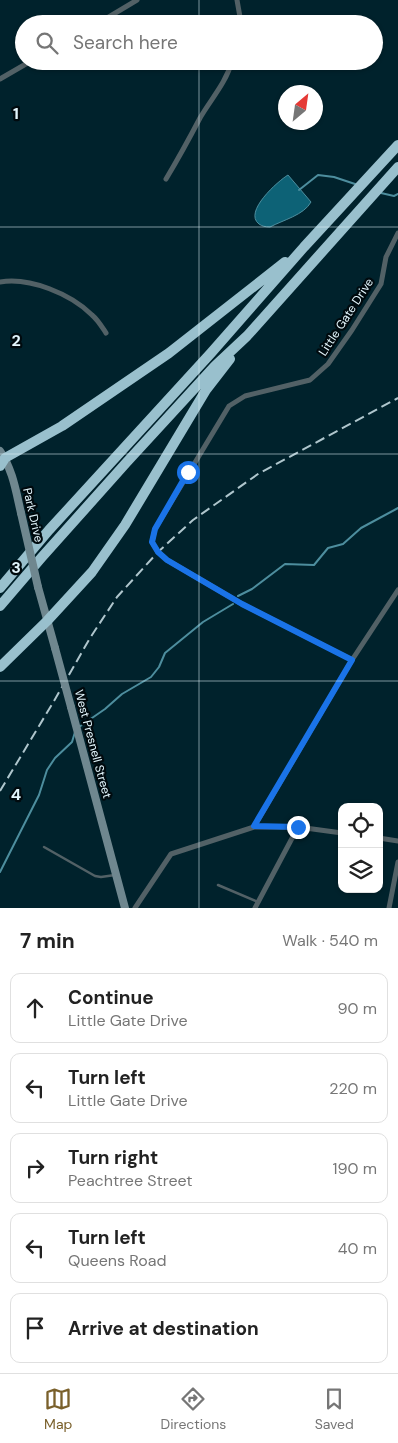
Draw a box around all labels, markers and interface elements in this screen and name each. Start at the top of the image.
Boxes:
search box [15,15,383,70]
icon: search [33,29,61,57]
text: Search here [73,30,178,55]
north arrow [278,85,323,130]
text: 1 [13,103,19,124]
street label: Little Gate Drive [315,275,377,359]
text: 2 [11,330,21,351]
route start [177,461,200,484]
street label: Park Drive [19,486,47,544]
text: 3 [11,557,21,578]
street label: West Presnell Street [71,688,115,800]
text: 4 [11,784,21,805]
map controls [338,803,383,893]
button: locate [338,803,383,848]
route end [287,816,310,839]
button: layers [338,848,383,893]
text: 7 min [20,927,75,955]
text: Walk · 540 m [282,930,378,951]
text: Continue [68,985,154,1010]
icon: ahead [21,994,49,1022]
text: 90 m [337,998,377,1019]
text: Little Gate Drive [68,1010,188,1031]
text: Turn left [68,1065,146,1090]
icon: left [21,1074,49,1102]
text: 220 m [329,1078,377,1099]
text: Little Gate Drive [68,1090,188,1111]
text: Turn right [68,1145,158,1170]
icon: right [21,1154,49,1182]
text: 190 m [333,1158,377,1179]
text: Peachtree Street [68,1170,193,1191]
text: Turn left [68,1225,146,1250]
icon: left [21,1234,49,1262]
text: 40 m [338,1238,377,1259]
text: Queens Road [68,1250,166,1271]
icon: arrive [21,1314,49,1342]
text: Arrive at destination [68,1316,259,1341]
tab: Map [44,1385,72,1433]
tab: Directions [161,1385,226,1433]
tab: Saved [315,1385,354,1433]

